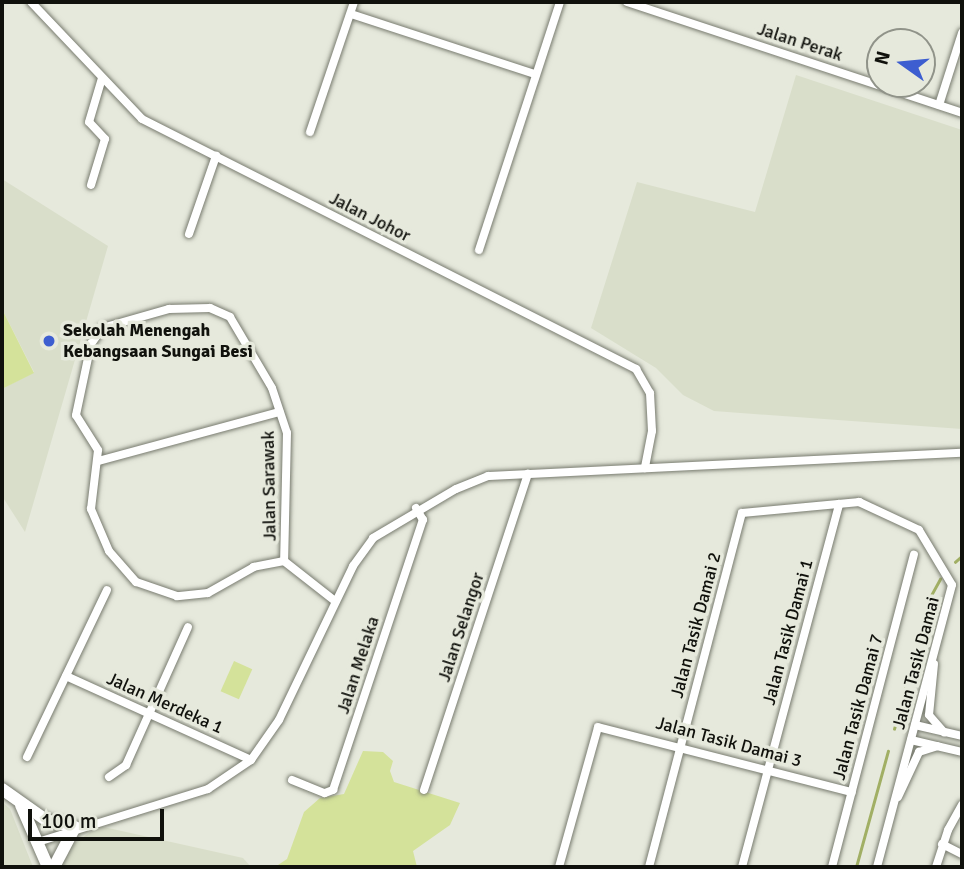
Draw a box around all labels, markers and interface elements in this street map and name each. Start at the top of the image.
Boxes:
street label: Jalan Perak [755,18,845,66]
north arrow [866,28,936,98]
text: N [869,49,896,68]
street label: Jalan Johor [326,187,414,247]
place label: Sekolah Menengah Kebangsaan Sungai Besi [63,320,253,362]
marker: Sekolah Menengah Kebangsaan Sungai Besi [41,333,57,349]
street label: Jalan Sarawak [257,431,281,541]
street label: Jalan Tasik Damai 2 [666,550,726,700]
street label: Jalan Tasik Damai 1 [758,557,818,707]
street label: Jalan Selangor [433,570,489,684]
street label: Jalan Tasik Damai [888,594,944,732]
street label: Jalan Melaka [332,614,384,716]
street label: Jalan Tasik Damai 7 [828,632,888,782]
street label: Jalan Merdeka 1 [103,668,227,738]
street label: Jalan Tasik Damai 3 [654,712,804,772]
scale bar [32,796,168,840]
text: 100 m [41,808,96,834]

